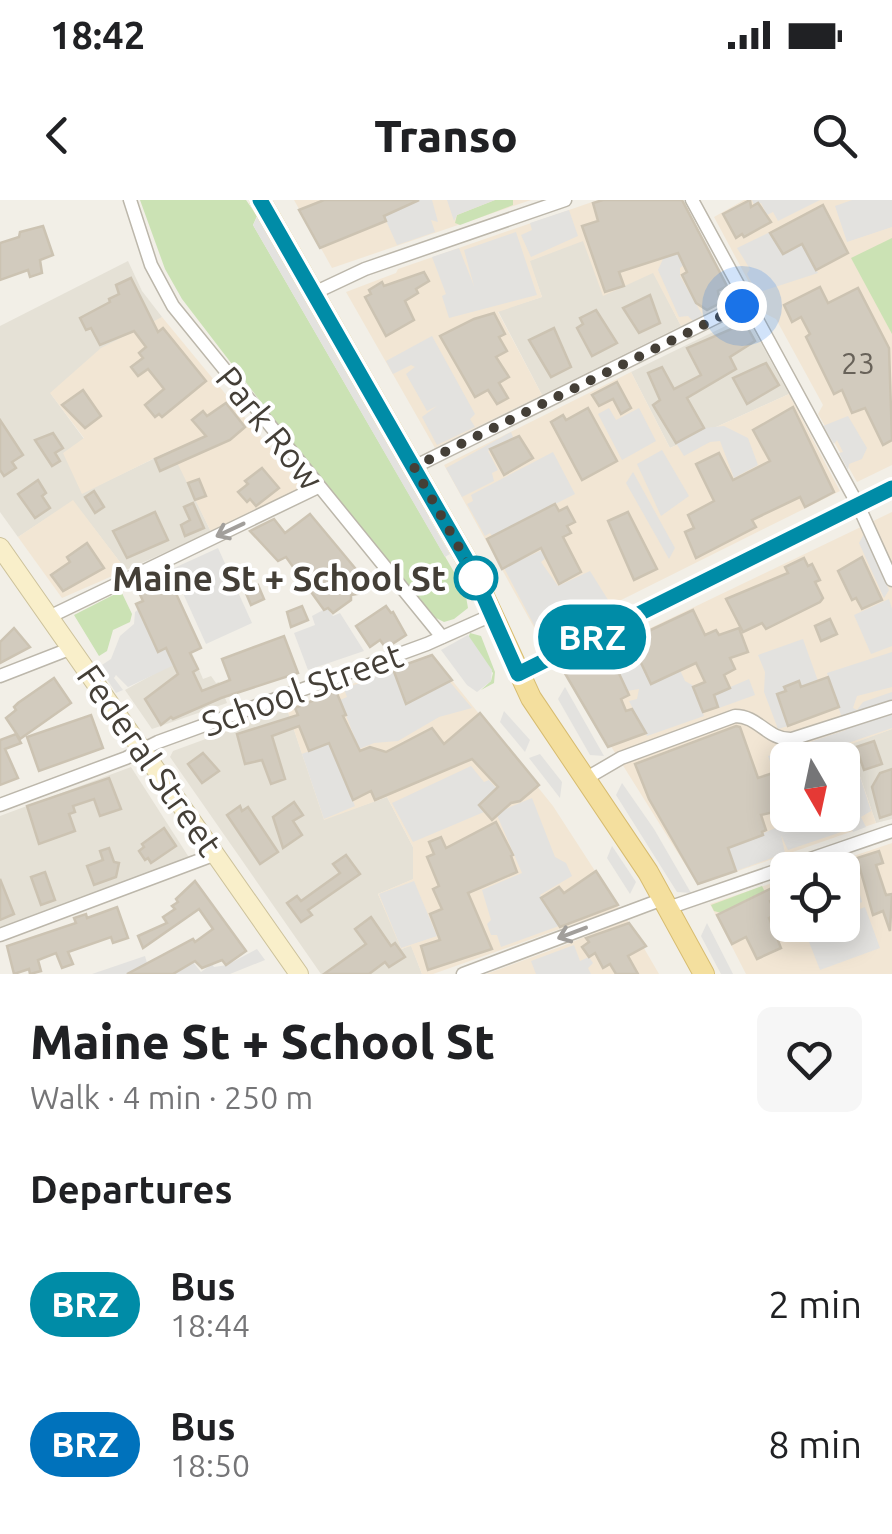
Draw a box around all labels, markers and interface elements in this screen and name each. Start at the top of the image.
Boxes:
text: 18:42 [50,14,145,56]
icon: back [30,108,85,163]
icon: search [807,108,862,163]
text: Transo [374,110,518,161]
your location [717,281,767,331]
house number: 23 [841,346,875,380]
street label: Park Row [208,358,332,498]
one-way arrow [216,521,246,540]
marker: Maine St + School St [455,557,497,599]
place label: Maine St + School St [112,558,446,598]
line badge: BRZ [534,604,650,670]
text: BRZ [558,617,626,657]
street label: School Street [196,634,408,744]
street label: Federal Street [69,657,231,863]
north arrow [770,742,860,832]
map controls [770,742,860,942]
button: locate [770,852,860,942]
one-way arrow [557,925,588,943]
button: heart [757,1007,862,1112]
text: Maine St + School St [30,1014,495,1068]
text: Walk · 4 min · 250 m [30,1079,313,1115]
text: Departures [30,1168,232,1210]
text: Bus [170,1265,235,1307]
text: 2 min [768,1283,862,1325]
text: BRZ [51,1284,119,1324]
text: 18:44 [170,1307,250,1343]
text: Bus [170,1405,235,1447]
text: 8 min [768,1423,862,1465]
text: BRZ [51,1424,119,1464]
text: 18:50 [170,1447,250,1483]

